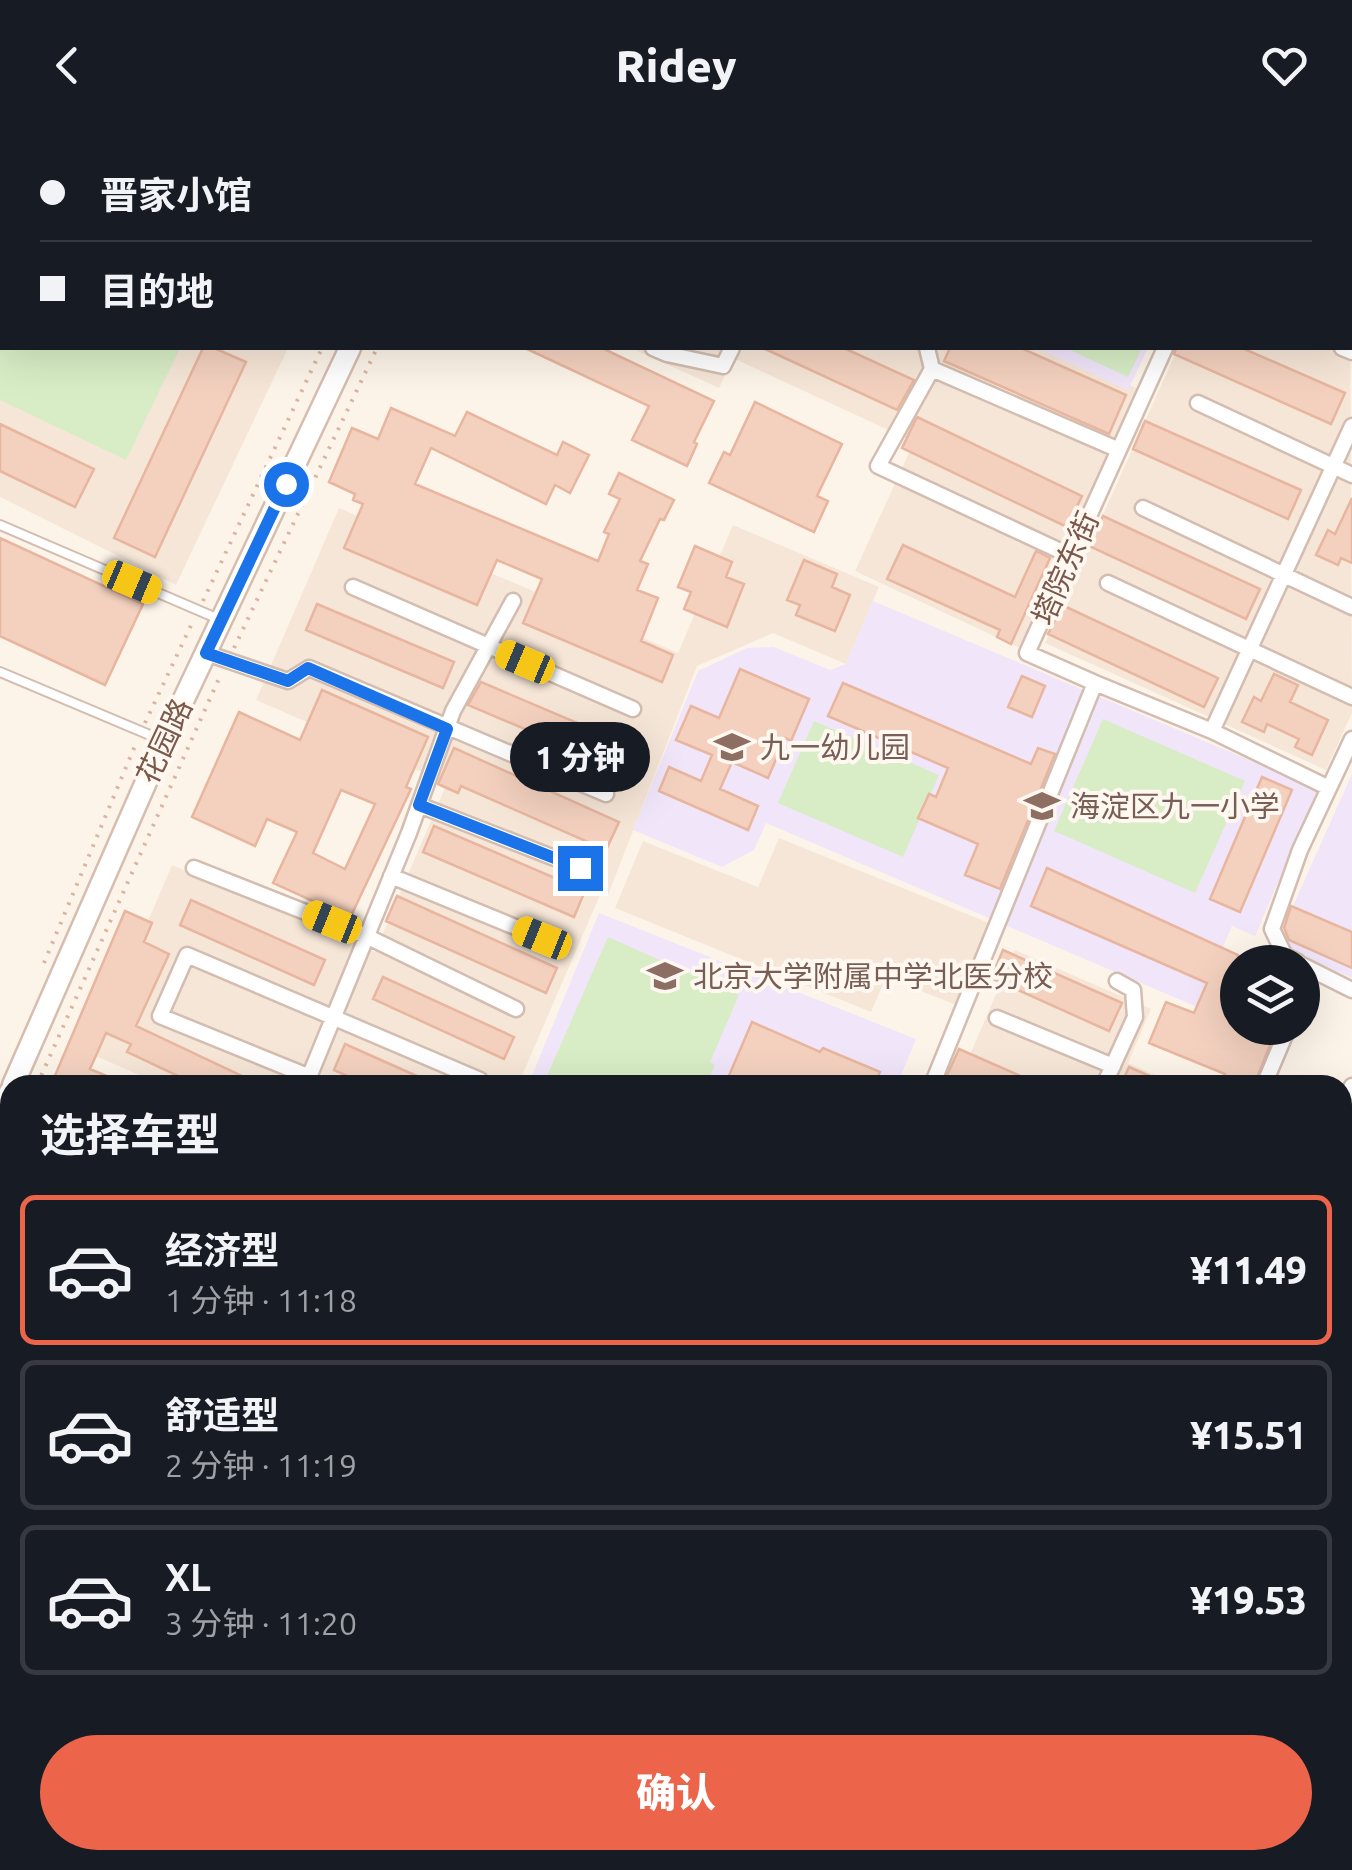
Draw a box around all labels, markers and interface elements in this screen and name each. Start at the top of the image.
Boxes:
icon: back [40,38,95,93]
icon: heart [1257,38,1312,93]
text: Ridey [615,40,737,91]
text: 晋家小馆 [100,174,252,216]
text: 目的地 [100,270,214,312]
route start [264,462,309,507]
street label: 塔院东街 [1025,506,1105,630]
car [99,556,165,608]
car [492,636,558,688]
street label: 花园路 [130,693,198,789]
callout: 1 分钟 [510,723,650,793]
school or university icon: 九一幼儿园 [713,728,751,766]
place label: 九一幼儿园 [760,730,910,764]
text: 1 分钟 [535,739,625,775]
school or university icon: 海淀区九一小学 [1023,787,1061,825]
place label: 海淀区九一小学 [1070,789,1280,823]
route end [558,846,603,891]
car [299,897,365,947]
car [509,913,575,963]
map controls [1220,945,1320,1045]
button: layers [1220,945,1320,1045]
school or university icon: 北京大学附属中学北医分校 [646,957,684,995]
place label: 北京大学附属中学北医分校 [693,959,1053,993]
text: 选择车型 [40,1109,220,1160]
icon: car [45,1225,135,1315]
text: 经济型 [165,1229,279,1271]
text: ¥11.49 [1190,1249,1307,1291]
text: 1 分钟 · 11:18 [165,1282,357,1318]
icon: car [45,1390,135,1480]
text: 舒适型 [165,1394,279,1436]
text: ¥15.51 [1190,1414,1307,1456]
text: 2 分钟 · 11:19 [165,1447,357,1483]
icon: car [45,1555,135,1645]
text: XL [165,1556,211,1598]
text: ¥19.53 [1190,1579,1307,1621]
text: 3 分钟 · 11:20 [165,1605,357,1641]
button: 确认 [40,1735,1312,1850]

